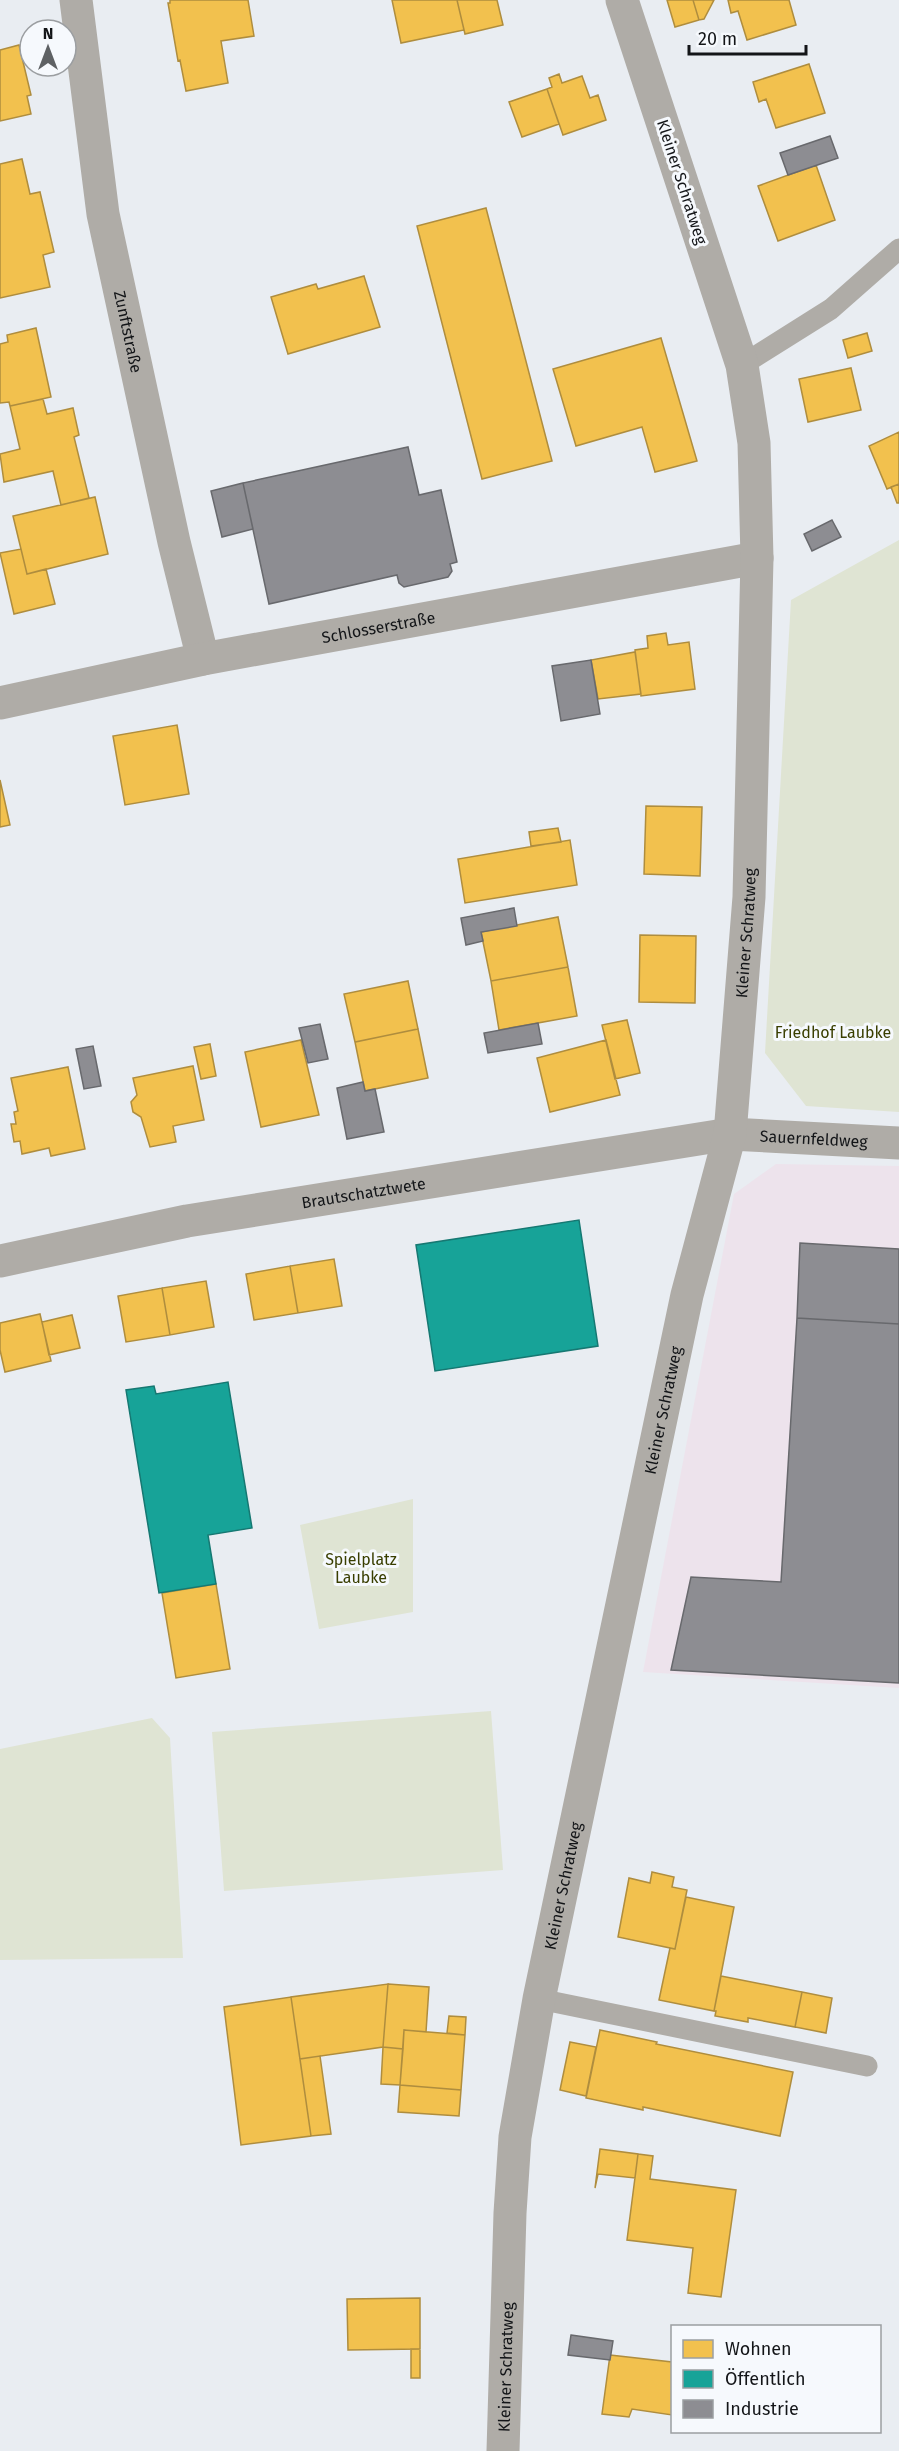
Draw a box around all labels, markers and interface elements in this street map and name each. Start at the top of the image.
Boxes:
north arrow [18,18,78,78]
scale bar [689,18,806,56]
text: N [43,24,53,43]
text: 20 m [698,28,737,50]
street label: Kleiner Schratweg [653,117,711,247]
street label: Zunftstraße [110,289,147,375]
street label: Schlosserstraße [320,607,437,647]
street label: Kleiner Schratweg [731,867,759,999]
park label: Friedhof Laubke [775,1023,891,1042]
street label: Sauernfeldweg [759,1126,869,1151]
street label: Brautschatztwete [300,1173,427,1212]
street label: Kleiner Schratweg [640,1344,686,1476]
park label: Spielplatz Laubke [325,1550,397,1587]
street label: Kleiner Schratweg [540,1819,586,1952]
street label: Kleiner Schratweg [494,2301,517,2432]
legend [671,2325,881,2433]
text: Wohnen [725,2338,792,2360]
text: Öffentlich [725,2368,806,2390]
text: Industrie [725,2398,799,2420]

